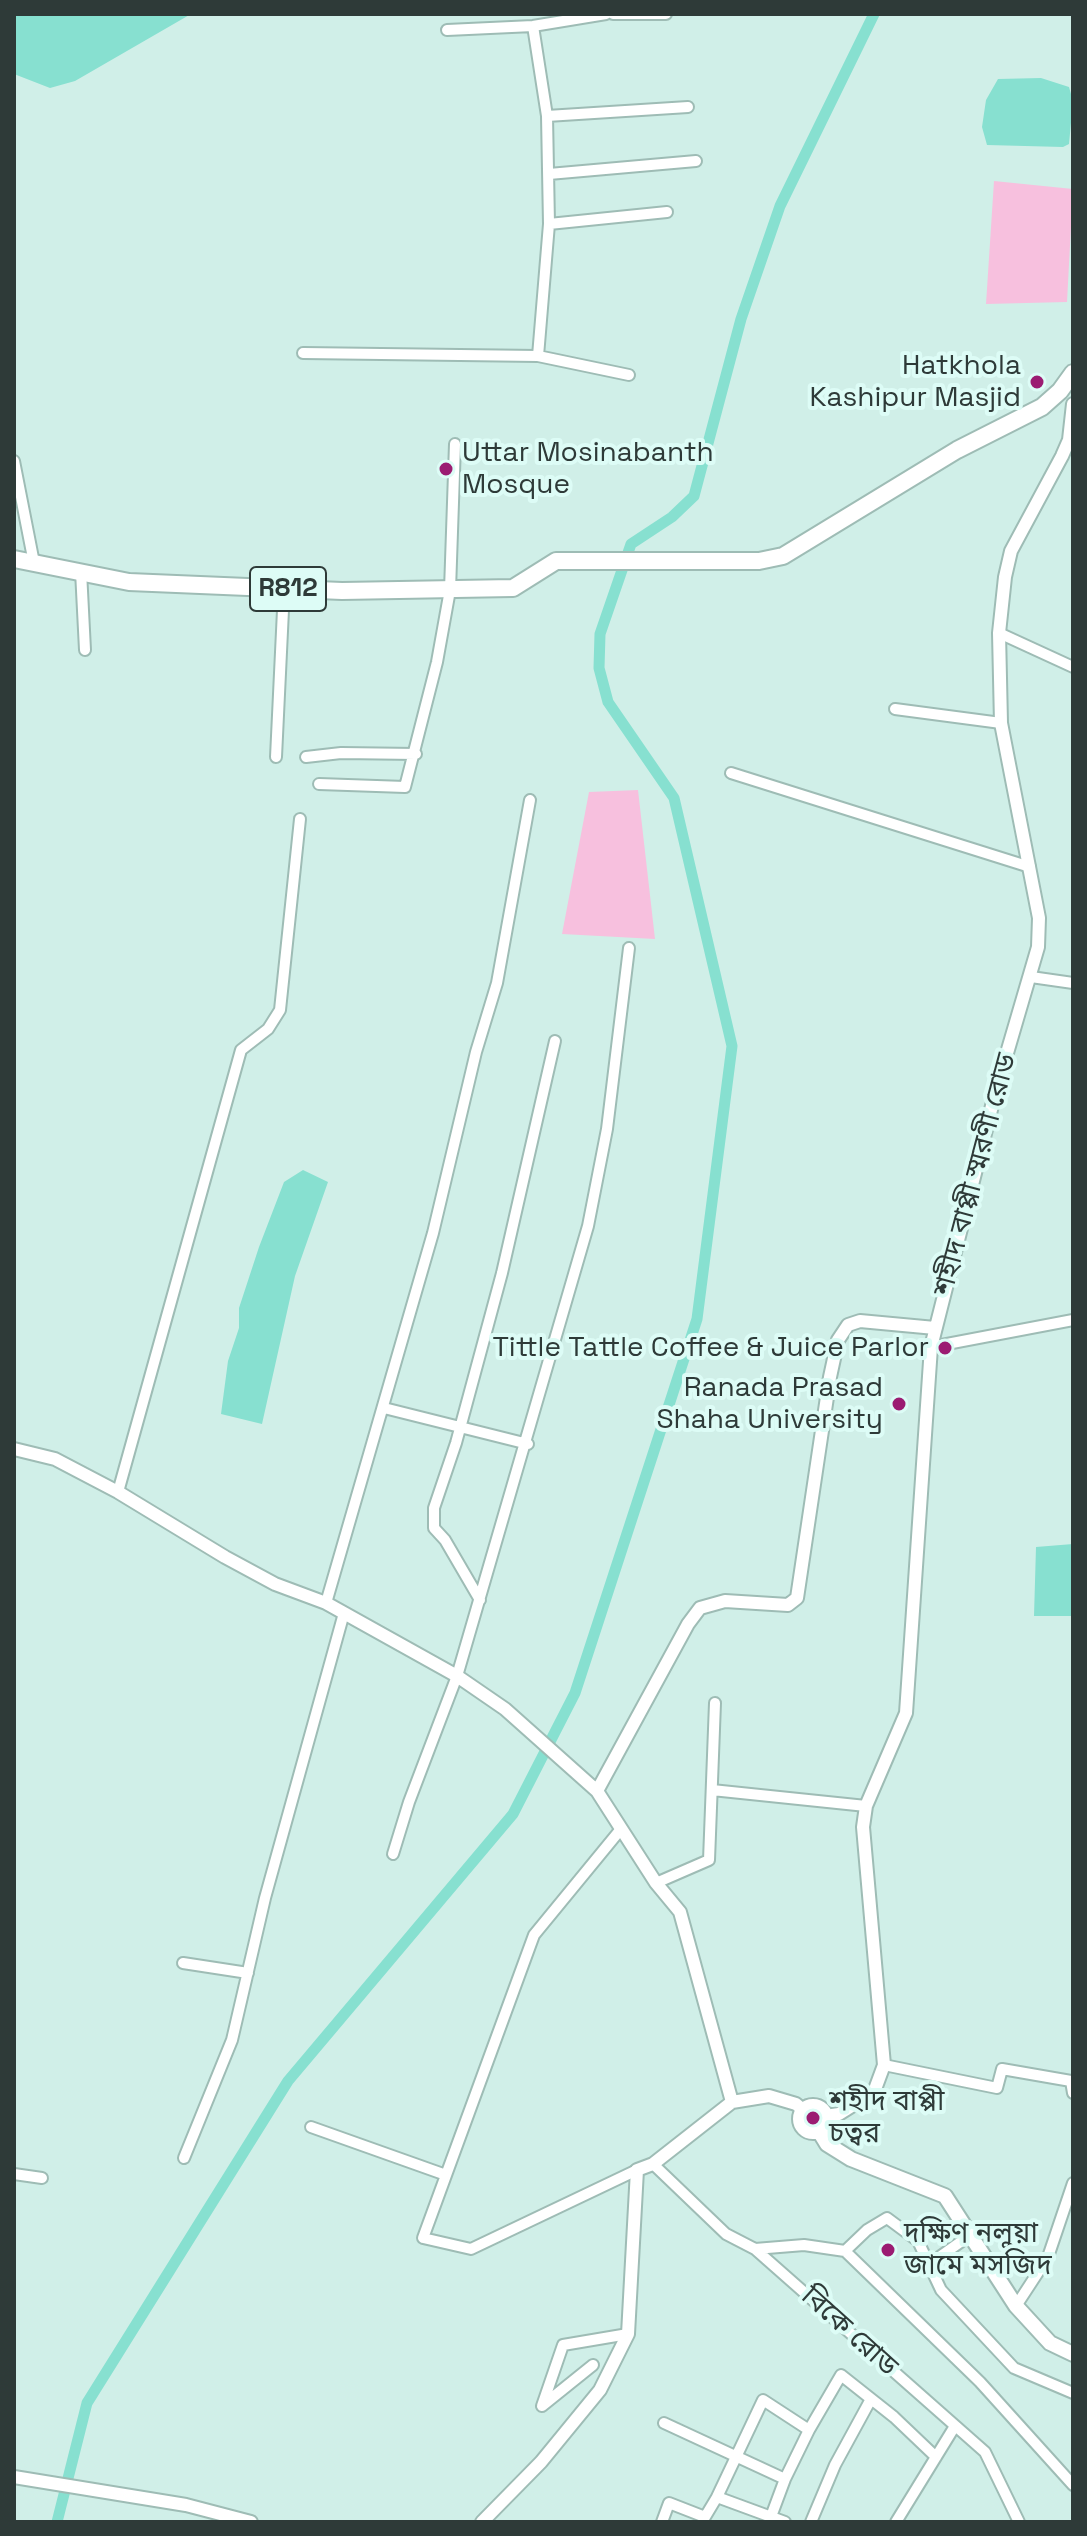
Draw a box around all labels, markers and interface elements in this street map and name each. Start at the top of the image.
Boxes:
place label: Hatkhola Kashipur Masjid [809,349,1021,415]
marker: Hatkhola Kashipur Masjid [1028,373,1046,391]
place label: Uttar Mosinabanth Mosque [462,436,714,502]
marker: Uttar Mosinabanth Mosque [437,460,455,478]
road number: R812 [250,567,326,611]
street label: শহীদ বাপ্পী স্মরণী রোড [927,1050,1025,1300]
place label: Tittle Tattle Coffee & Juice Parlor [493,1331,929,1365]
marker: Tittle Tattle Coffee & Juice Parlor [936,1339,954,1357]
place label: Ranada Prasad Shaha University [656,1371,883,1437]
marker: Ranada Prasad Shaha University [890,1395,908,1413]
place label: শহীদ বাপ্পী চত্বর [829,2085,944,2151]
marker: শহীদ বাপ্পী চত্বর [804,2109,822,2127]
place label: দক্ষিণ নলুয়া জামে মসজিদ [904,2217,1052,2283]
marker: দক্ষিণ নলুয়া জামে মসজিদ [879,2241,897,2259]
street label: বিকে রোড [794,2280,904,2384]

